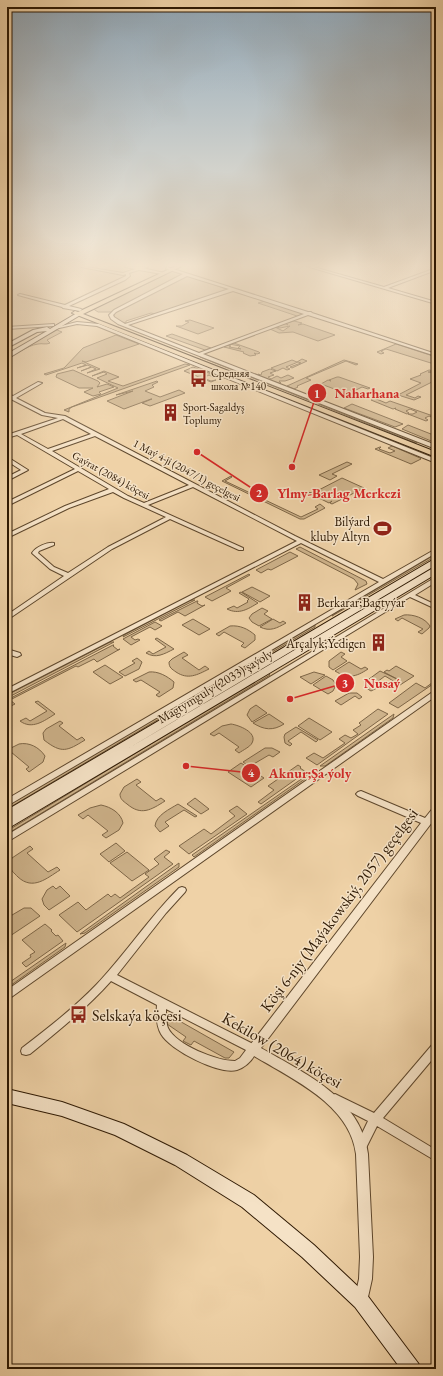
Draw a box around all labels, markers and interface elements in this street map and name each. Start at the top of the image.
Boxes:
place label: Средняя школа №140 [211,366,266,393]
bus stop icon: Средняя школа №140 [188,369,208,389]
callout: Naharhana [307,380,408,406]
text: Naharhana [335,384,400,402]
text: 1 [314,386,320,402]
place label: Sport-Sagaldyş Toplumy [183,400,245,427]
building icon: Sport-Sagaldyş Toplumy [160,403,180,423]
street label: 1 Maý 4-ji (2047/1) geçelgesi [131,436,243,504]
street label: Gaýrat (2084) köçesi [70,448,152,502]
callout: Ylmy-Barlag Merkezi [249,480,409,506]
text: Ylmy-Barlag Merkezi [277,484,401,502]
text: 2 [256,485,263,501]
place label: Bilýard kluby Altyn [311,513,370,545]
sports icon: Bilýard kluby Altyn [373,518,393,538]
building icon: Berkarar;Bagtyýar [294,592,314,612]
place label: Berkarar;Bagtyýar [317,594,406,611]
building icon: Arçalyk;Ýedigen [369,633,389,653]
place label: Arçalyk;Ýedigen [285,635,366,652]
street label: Magtymguly (2033) şaýoly [154,645,276,727]
callout: Nusaý [335,670,408,696]
text: Nusaý [364,674,401,692]
text: 3 [342,675,348,691]
callout: Aknur;Şa ýoly [241,760,360,786]
text: Aknur;Şa ýoly [268,764,352,782]
text: 4 [248,765,255,781]
street label: Köşi 6-njy (Maýakowskiý, 2057) geçelgesi [255,804,423,1016]
bus stop icon: Selskaýa köçesi [69,1005,89,1025]
place label: Selskaýa köçesi [92,1005,182,1026]
street label: Kekilow (2064) köçesi [218,1007,346,1093]

